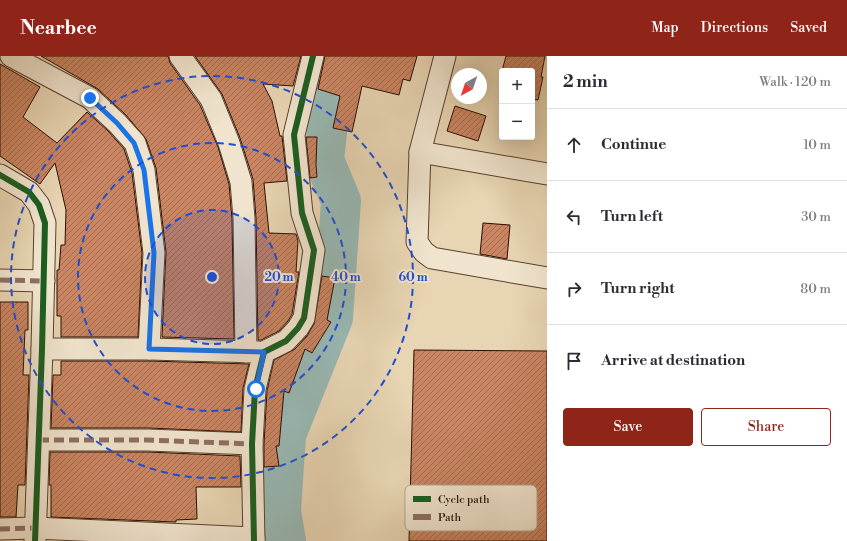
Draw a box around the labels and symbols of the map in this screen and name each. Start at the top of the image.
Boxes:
north arrow [451,68,487,104]
route end [81,89,99,107]
centre of rings [205,270,219,284]
text: 20 m [264,270,294,285]
text: 40 m [331,270,361,285]
text: 60 m [398,270,428,285]
route start [247,380,265,398]
legend [405,485,537,531]
text: Cycle path [438,493,490,507]
text: Path [438,511,462,525]

